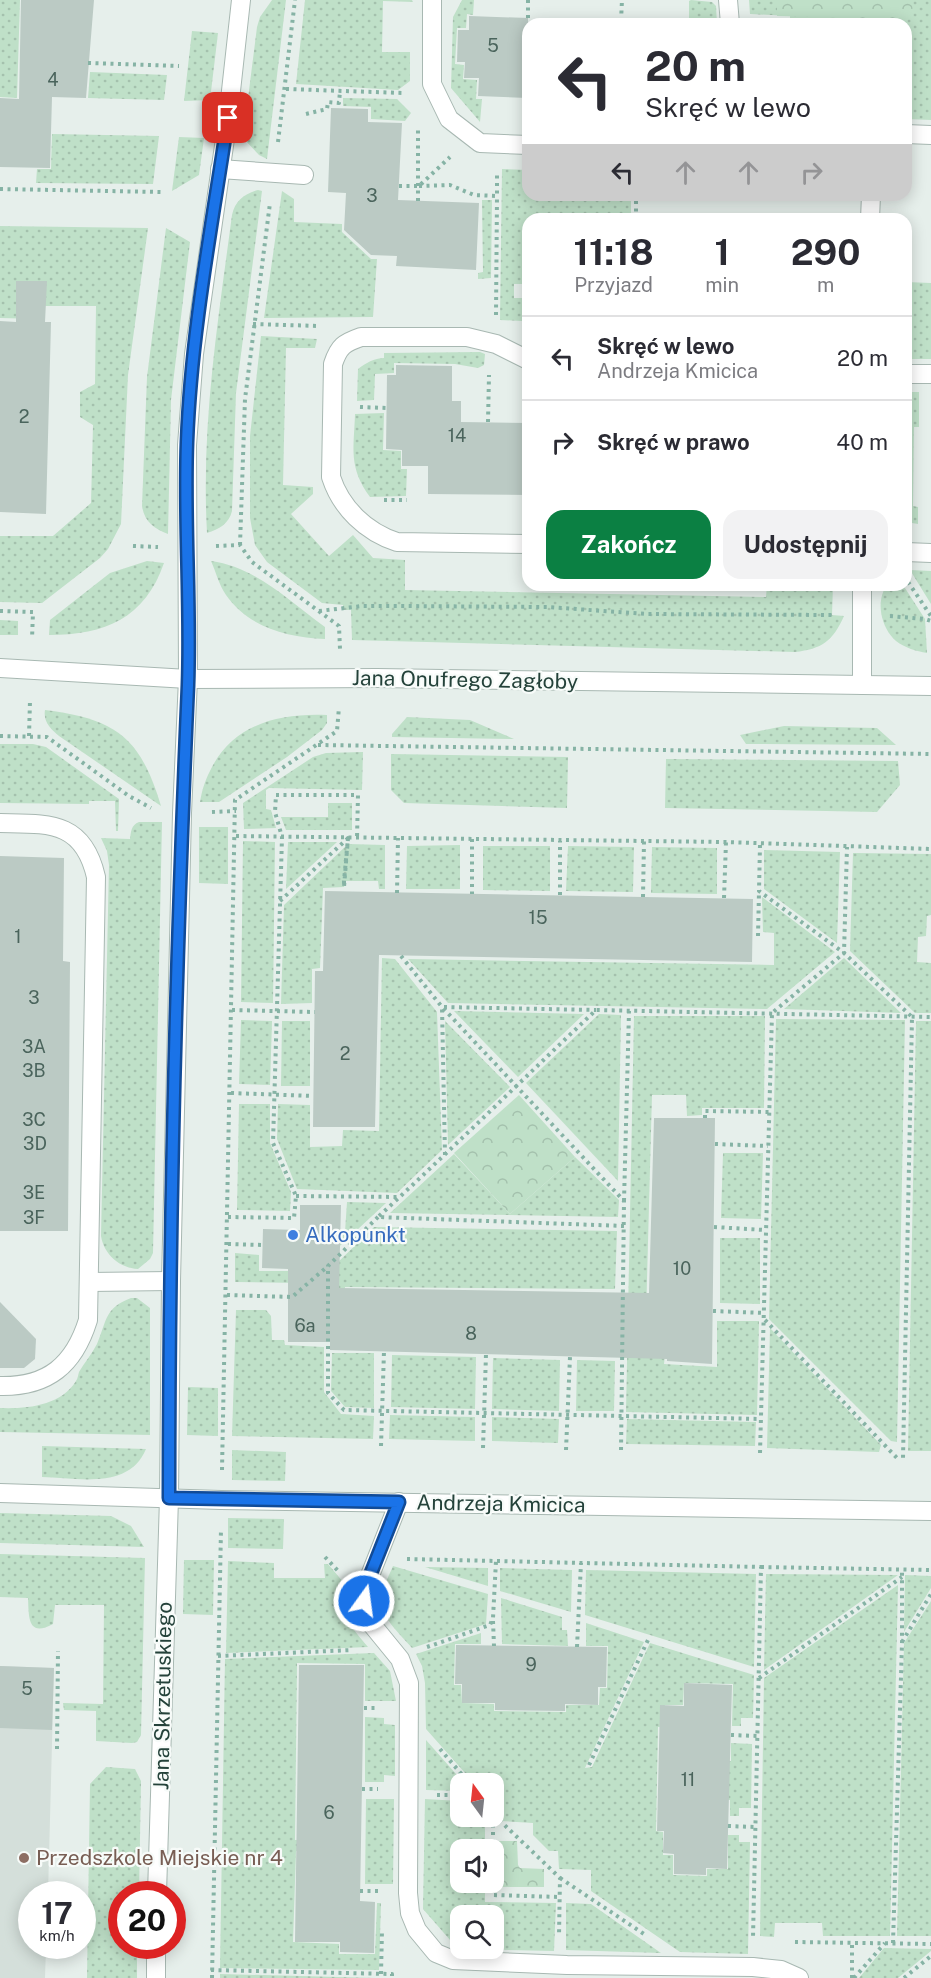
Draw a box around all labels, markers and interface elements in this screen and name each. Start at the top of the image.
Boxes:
house number: 5 [487,35,499,56]
text: 20 m [645,41,746,90]
icon: left [546,42,624,120]
house number: 4 [47,69,59,90]
text: Skręć w lewo [645,91,811,123]
pin [202,92,253,143]
icon: arrive [211,101,244,134]
icon: left [606,156,639,189]
icon: ahead [669,156,702,189]
icon: ahead [732,156,765,189]
icon: right [795,156,828,189]
house number: 3 [366,185,378,206]
text: 11:18 [574,231,654,273]
text: 1 [714,231,730,273]
text: 290 [791,231,860,273]
text: Przyjazd [574,273,653,297]
text: min [705,273,739,297]
text: m [817,273,834,297]
text: Skręć w lewo [597,333,734,359]
icon: left [546,342,579,375]
text: 20 m [837,345,888,371]
text: Andrzeja Kmicica [597,359,758,383]
house number: 2 [19,406,29,427]
house number: 14 [448,425,466,446]
icon: right [546,426,579,459]
text: Skręć w prawo [597,429,750,455]
text: 40 m [836,429,888,455]
button: Zakończ [546,510,711,579]
button: Udostępnij [723,510,888,579]
street label: Jana Onufrego Zagłoby [352,665,578,694]
house number: 15 [529,907,547,928]
house number: 1 [14,926,22,947]
house number: 3 [28,987,40,1008]
house number: 3A [22,1036,46,1057]
house number: 2 [340,1043,350,1064]
house number: 3B [22,1060,46,1081]
house number: 3C [22,1109,46,1130]
house number: 3D [23,1133,47,1154]
house number: 3E [23,1182,45,1203]
house number: 3F [23,1207,45,1228]
place label: Alkopunkt [305,1222,406,1247]
marker: Alkopunkt [286,1228,300,1242]
house number: 10 [673,1258,691,1279]
house number: 6a [294,1315,316,1336]
house number: 8 [465,1323,477,1344]
street label: Andrzeja Kmicica [416,1490,586,1517]
position arrow [332,1569,396,1633]
street label: Jana Skrzetuskiego [148,1602,177,1790]
house number: 9 [525,1654,537,1675]
house number: 5 [21,1678,33,1699]
house number: 11 [681,1769,695,1790]
north arrow [450,1773,504,1827]
map controls [450,1773,504,1959]
house number: 6 [323,1802,335,1823]
button: sound [450,1839,504,1893]
place label: Przedszkole Miejskie nr 4 [36,1845,283,1870]
marker: Przedszkole Miejskie nr 4 [17,1851,31,1865]
speed limit sign: 20 [108,1881,186,1959]
text: 17 [41,1895,73,1931]
button: search [450,1905,504,1959]
text: km/h [39,1927,75,1944]

